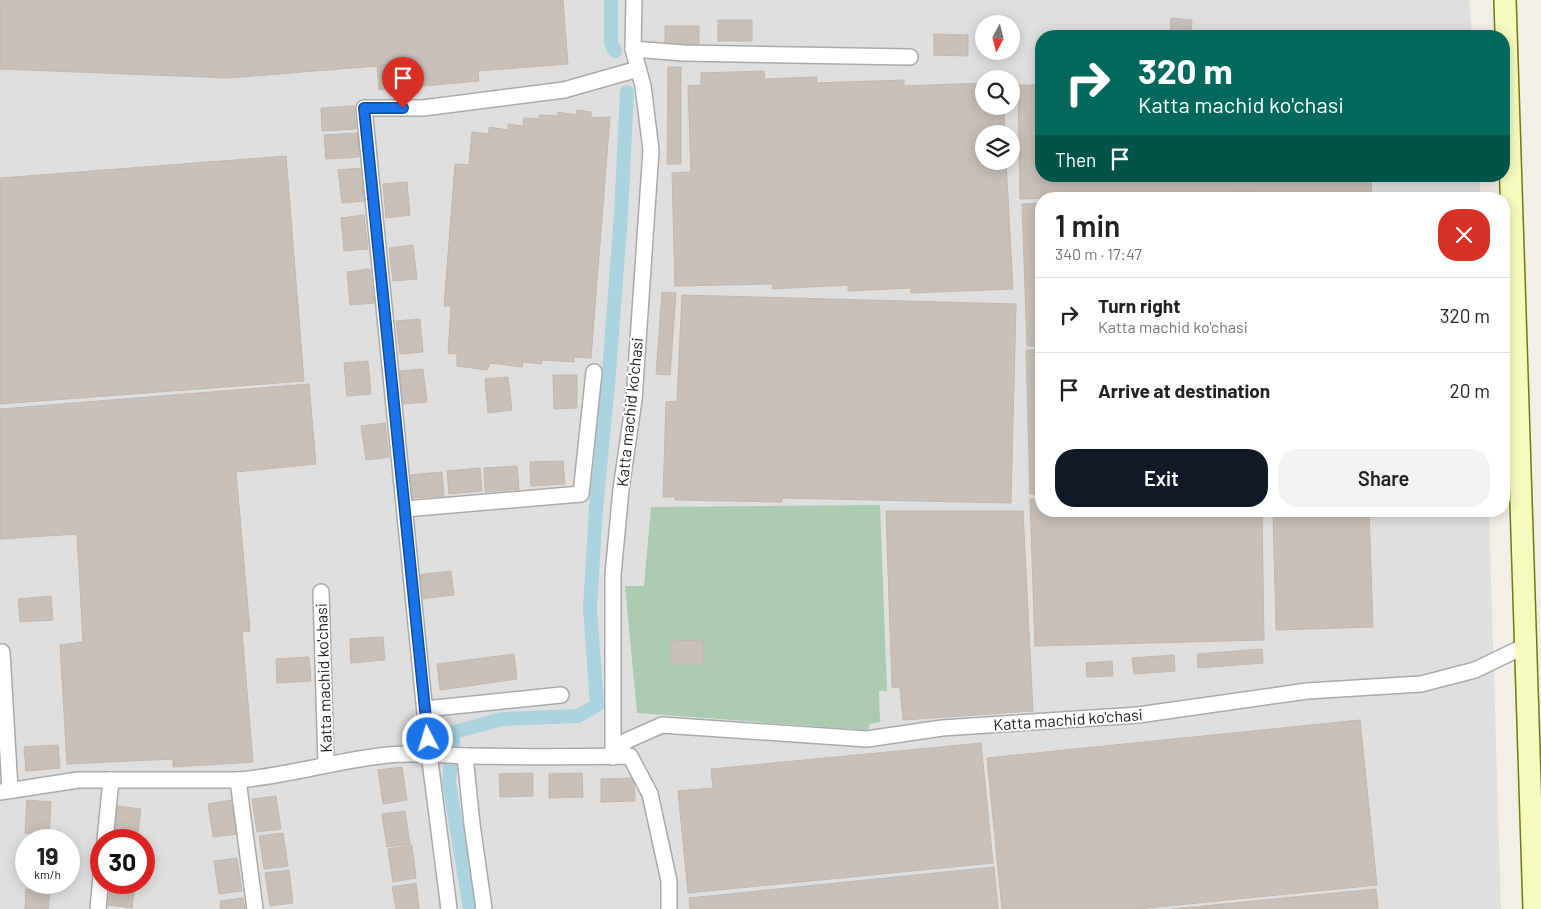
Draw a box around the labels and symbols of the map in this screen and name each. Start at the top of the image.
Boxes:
north arrow [975,15,1020,60]
pin [382,57,424,108]
street label: Katta machid ko'chasi [612,337,646,487]
street label: Katta machid ko'chasi [311,603,335,753]
street label: Katta machid ko'chasi [993,704,1143,734]
position arrow [401,712,453,764]
speed limit sign: 30 [90,829,155,894]

